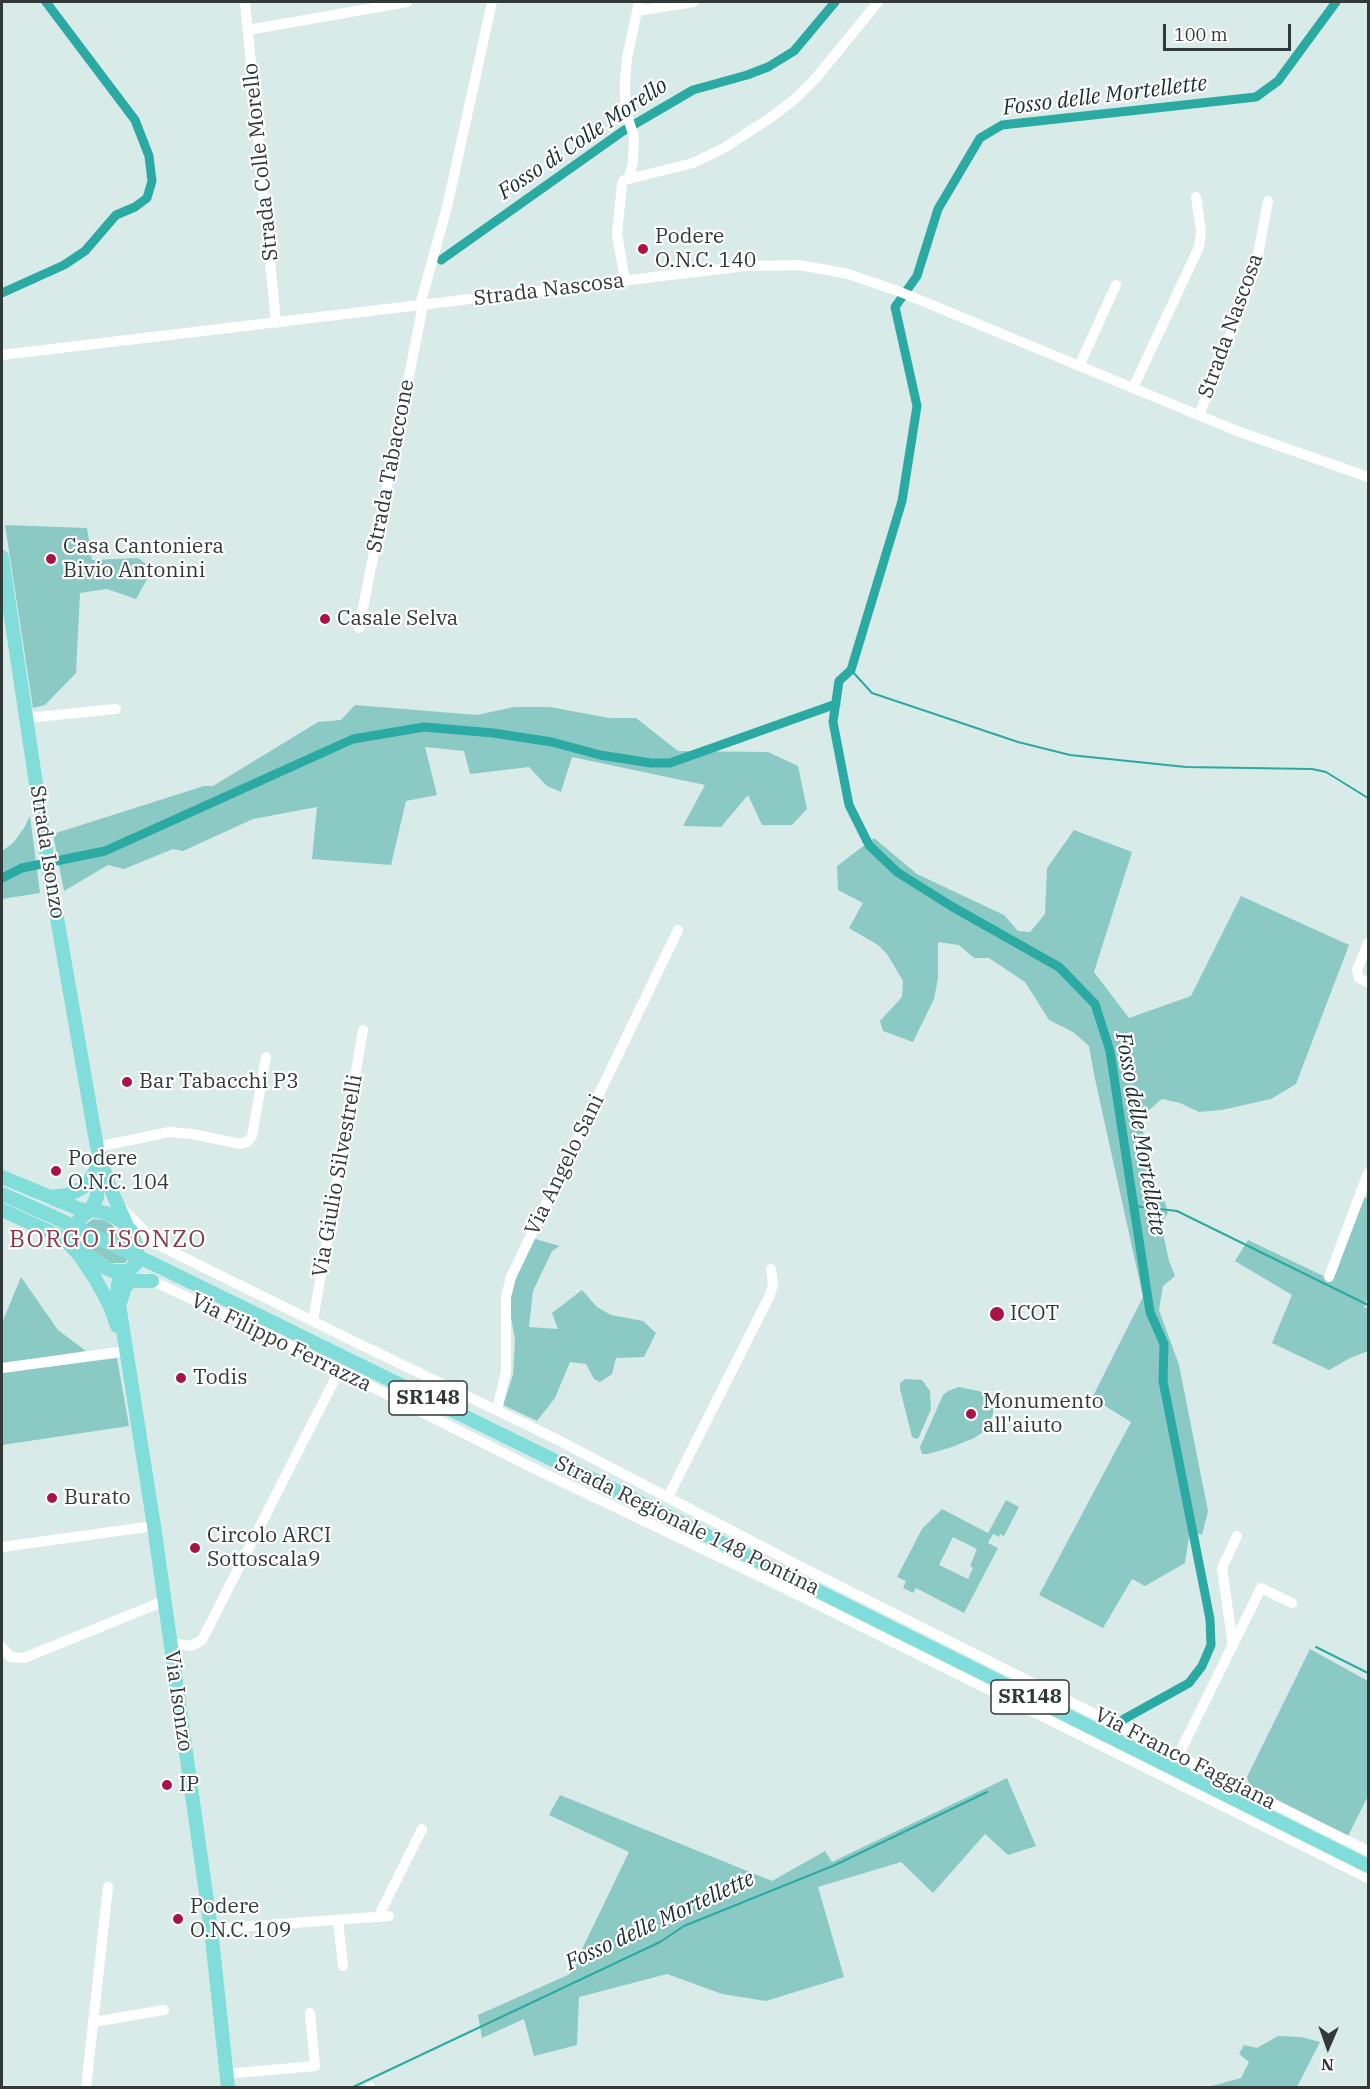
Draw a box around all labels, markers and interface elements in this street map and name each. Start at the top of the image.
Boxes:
scale bar [1166,12,1294,50]
text: 100 m [1174,23,1228,46]
street label: Strada Colle Morello [238,62,284,262]
water label: Fosso delle Mortellette [1001,70,1209,122]
water label: Fosso di Colle Morello [493,72,673,206]
place label: Podere O.N.C. 140 [655,224,756,274]
marker: Podere O.N.C. 140 [636,242,650,256]
street label: Strada Nascosa [1193,250,1269,402]
street label: Strada Nascosa [472,268,626,312]
street label: Strada Tabaccone [362,377,420,555]
place label: Casa Cantoniera Bivio Antonini [63,534,224,584]
marker: Casa Cantoniera Bivio Antonini [44,552,58,566]
place label: Casale Selva [337,606,458,632]
marker: Casale Selva [318,612,332,626]
street label: Strada Isonzo [24,784,70,920]
water label: Fosso delle Mortellette [1109,1030,1171,1238]
place label: Bar Tabacchi P3 [139,1069,299,1095]
street label: Via Giulio Silvestrelli [308,1073,368,1279]
marker: Bar Tabacchi P3 [120,1075,134,1089]
street label: Via Angelo Sani [520,1090,610,1240]
place label: Podere O.N.C. 104 [68,1146,169,1196]
marker: Podere O.N.C. 104 [49,1164,63,1178]
district label: BORGO ISONZO [9,1226,207,1254]
street label: Via Filippo Ferrazza [187,1288,375,1398]
place label: ICOT [1010,1301,1059,1327]
marker: ICOT [988,1305,1006,1323]
place label: Todis [193,1365,247,1391]
marker: Todis [174,1371,188,1385]
road number: SR148 [389,1381,467,1415]
place label: Monumento all'aiuto [983,1389,1104,1439]
marker: Monumento all'aiuto [964,1407,978,1421]
street label: Strada Regionale 148 Pontina [551,1451,823,1601]
place label: Burato [64,1485,131,1511]
marker: Burato [45,1491,59,1505]
place label: Circolo ARCI Sottoscala9 [207,1523,331,1573]
marker: Circolo ARCI Sottoscala9 [188,1541,202,1555]
street label: Via Isonzo [158,1649,198,1753]
road number: SR148 [991,1680,1069,1714]
street label: Via Franco Faggiana [1090,1702,1280,1816]
place label: IP [179,1772,199,1798]
marker: IP [160,1778,174,1792]
water label: Fosso delle Mortellette [561,1866,759,1976]
place label: Podere O.N.C. 109 [190,1894,291,1944]
marker: Podere O.N.C. 109 [171,1912,185,1926]
north arrow [1298,2017,1358,2077]
text: N [1321,2055,1334,2075]

